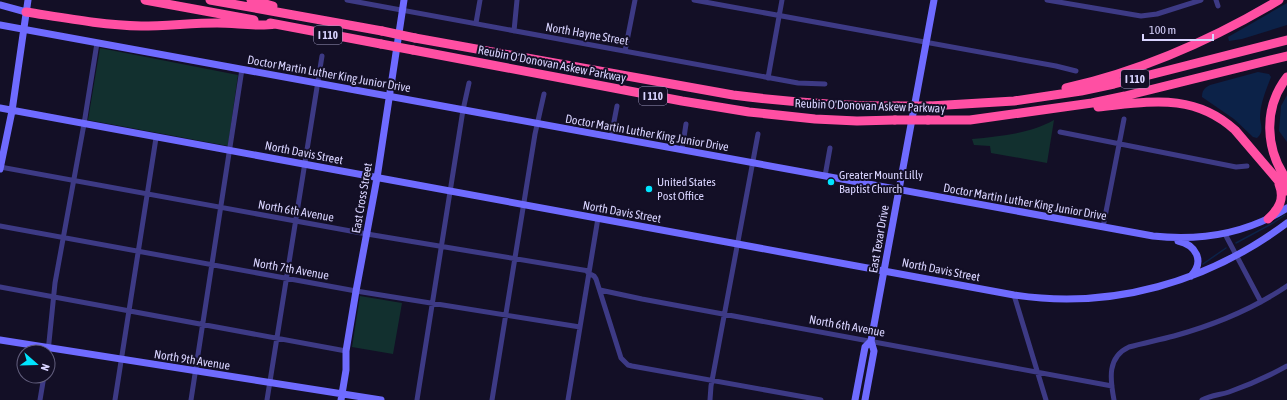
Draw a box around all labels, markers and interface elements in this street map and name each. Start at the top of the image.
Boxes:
scale bar [1143,16,1213,42]
street label: North Hayne Street [545,20,630,48]
text: 100 m [1149,23,1176,37]
road number: I 110 [314,26,342,44]
street label: Reubin O'Donovan Askew Parkway [477,43,627,85]
street label: Doctor Martin Luther King Junior Drive [246,53,412,95]
road number: I 110 [1121,70,1149,88]
road number: I 110 [639,87,667,105]
street label: Reubin O'Donovan Askew Parkway [794,96,946,116]
street label: Doctor Martin Luther King Junior Drive [564,112,730,154]
street label: North Davis Street [264,139,345,168]
street label: East Cross Street [349,161,375,234]
place label: Greater Mount Lilly Baptist Church [839,168,923,196]
place label: United States Post Office [657,175,716,203]
marker: Greater Mount Lilly Baptist Church [826,177,836,187]
street label: Doctor Martin Luther King Junior Drive [942,181,1108,223]
marker: United States Post Office [644,184,654,194]
street label: North 6th Avenue [257,197,335,225]
street label: North Davis Street [582,198,663,226]
street label: East Texar Drive [866,204,892,274]
street label: North 7th Avenue [252,255,330,283]
street label: North Davis Street [901,256,982,285]
street label: North 6th Avenue [808,312,886,340]
north arrow [16,344,56,384]
street label: North 9th Avenue [153,347,231,373]
text: N [39,362,52,373]

